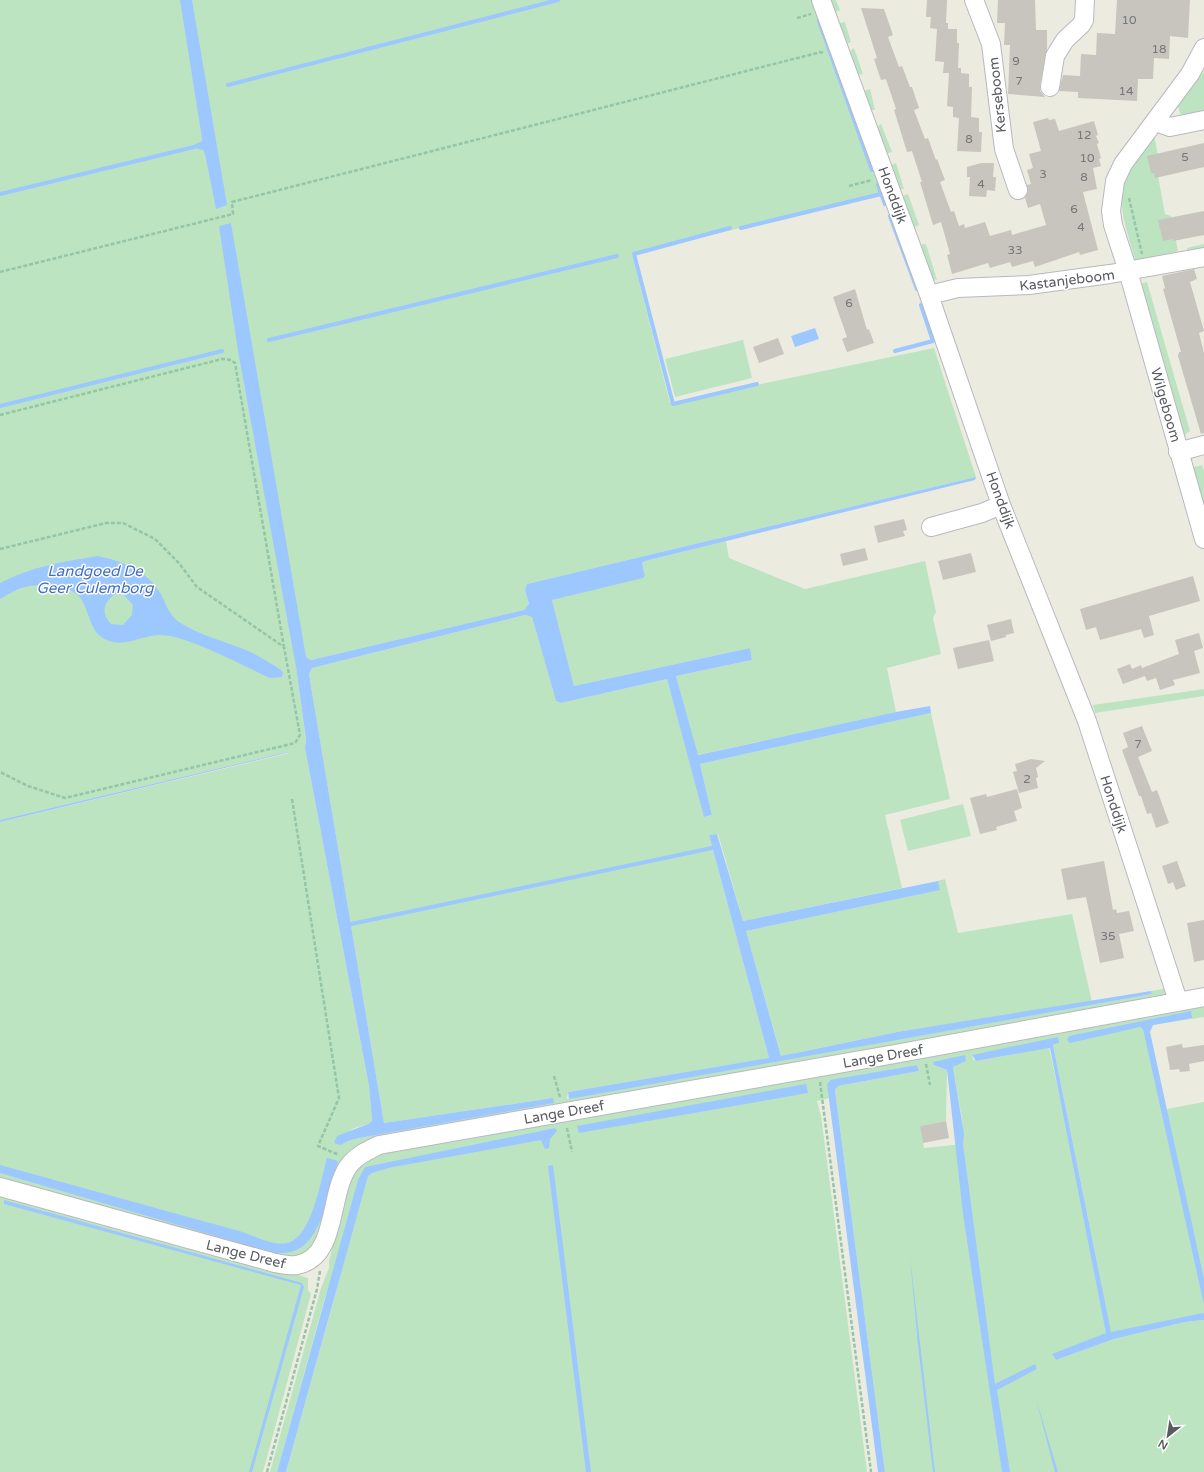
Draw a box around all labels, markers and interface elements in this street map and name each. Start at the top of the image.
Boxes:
house number: 10 [1121,13,1137,27]
house number: 18 [1151,42,1167,56]
house number: 9 [1012,54,1020,68]
street label: Kerseboom [985,56,1010,134]
house number: 7 [1015,74,1023,88]
house number: 14 [1118,84,1134,98]
house number: 12 [1076,128,1092,142]
house number: 8 [965,132,973,146]
house number: 5 [1181,150,1189,164]
house number: 10 [1079,151,1095,165]
street label: Honddijk [874,164,911,226]
house number: 3 [1039,167,1047,181]
house number: 8 [1080,170,1088,184]
house number: 4 [977,177,985,191]
house number: 6 [1070,202,1078,216]
house number: 4 [1077,220,1085,234]
house number: 33 [1007,243,1023,257]
street label: Kastanjeboom [1018,266,1116,295]
house number: 6 [845,296,853,310]
street label: Wilgeboom [1147,366,1184,444]
street label: Honddijk [982,469,1019,531]
water label: Landgoed De Geer Culemborg [37,562,155,597]
house number: 7 [1134,737,1142,751]
house number: 2 [1023,772,1031,786]
street label: Honddijk [1096,773,1131,836]
house number: 35 [1100,929,1116,943]
street label: Lange Dreef [841,1041,925,1072]
street label: Lange Dreef [522,1097,606,1128]
street label: Lange Dreef [204,1236,288,1273]
north arrow [1148,1416,1188,1456]
text: N [1156,1436,1170,1452]

